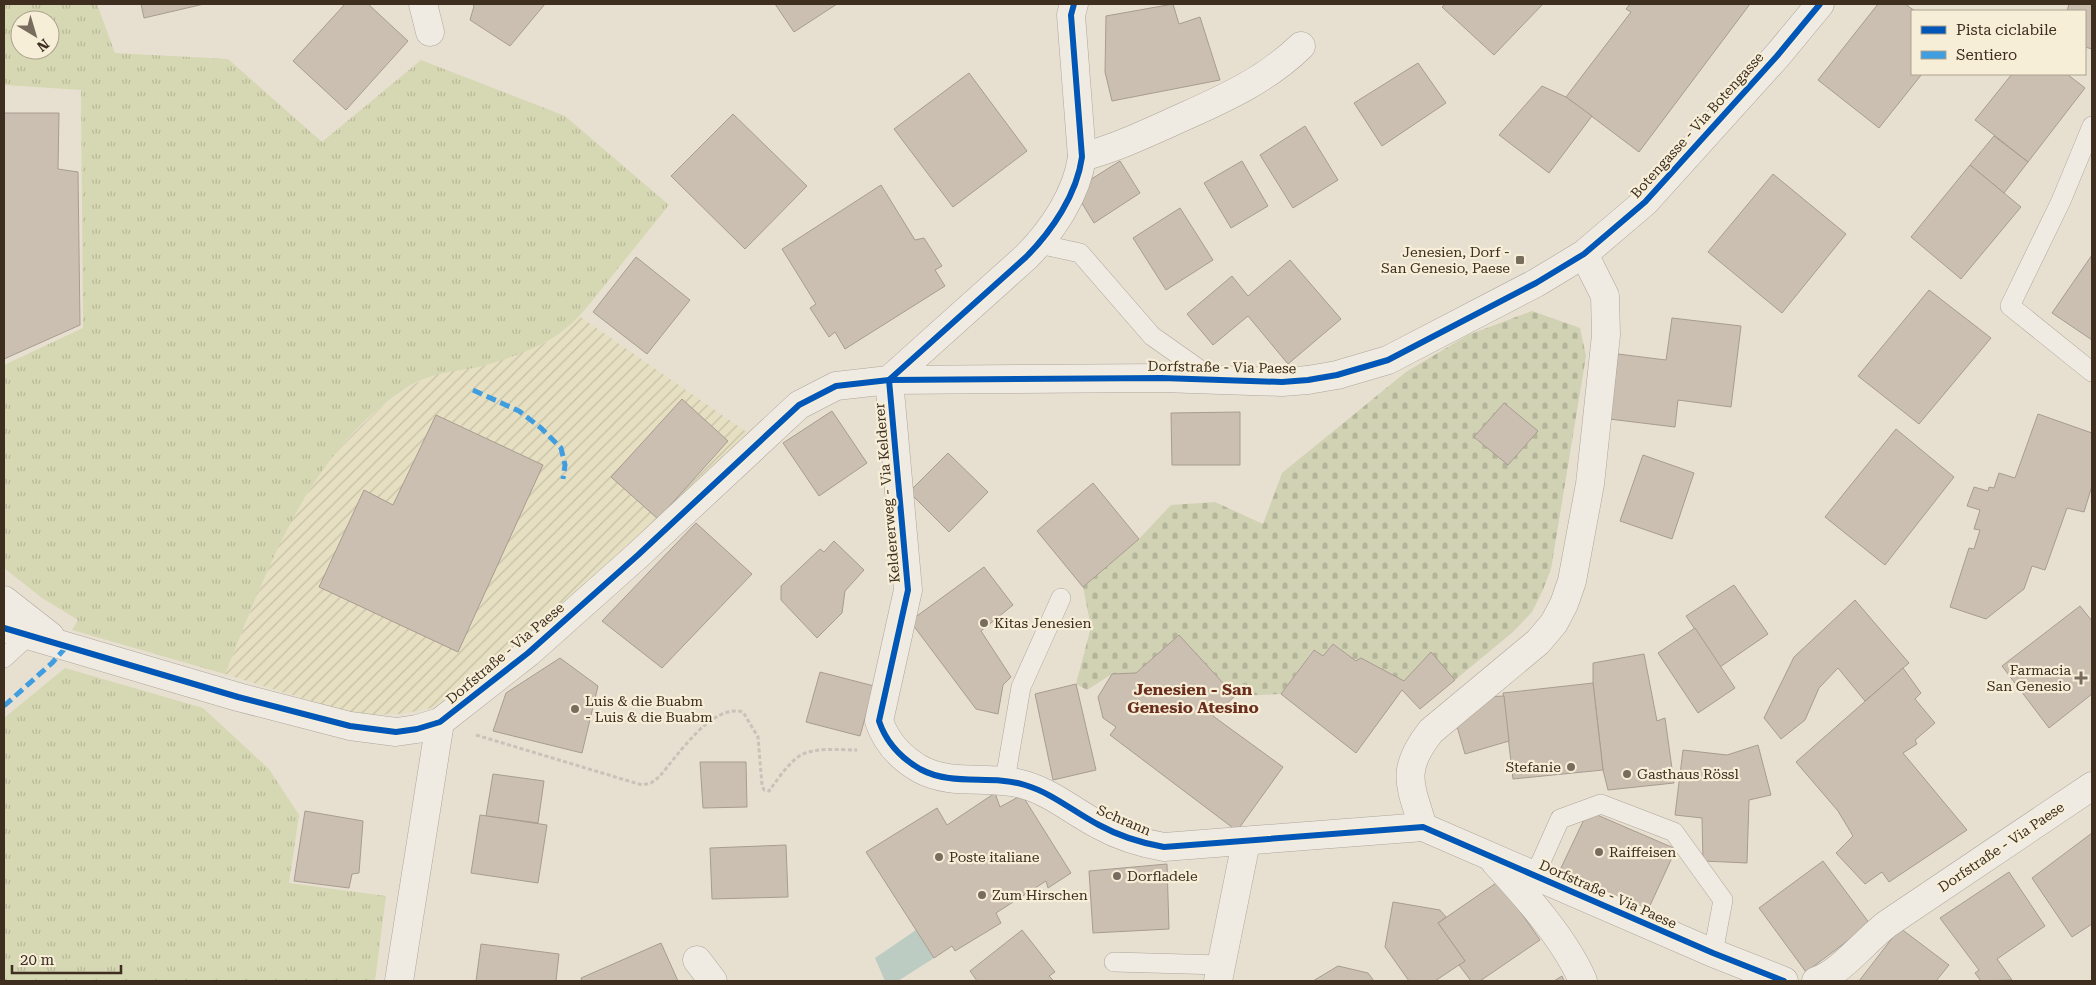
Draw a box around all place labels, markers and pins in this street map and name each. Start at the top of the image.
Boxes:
place label: Jenesien, Dorf - San Genesio, Paese [1381,244,1510,276]
marker: Jenesien, Dorf - San Genesio, Paese [1514,254,1526,266]
place label: Kitas Jenesien [994,615,1092,631]
marker: Kitas Jenesien [978,617,990,629]
place label: Farmacia San Genesio [1987,662,2071,694]
marker: Farmacia San Genesio [2075,672,2087,684]
place label: Luis & die Buabm - Luis & die Buabm [585,693,713,725]
marker: Luis & die Buabm - Luis & die Buabm [569,703,581,715]
place label: Stefanie [1506,759,1561,775]
marker: Stefanie [1565,761,1577,773]
place label: Gasthaus Rössl [1637,766,1739,782]
marker: Gasthaus Rössl [1621,768,1633,780]
place label: Raiffeisen [1609,844,1676,860]
marker: Raiffeisen [1593,846,1605,858]
place label: Poste italiane [949,849,1040,865]
marker: Poste italiane [933,851,945,863]
place label: Dorfladele [1127,868,1198,884]
marker: Dorfladele [1111,870,1123,882]
place label: Zum Hirschen [992,887,1088,903]
marker: Zum Hirschen [976,889,988,901]

